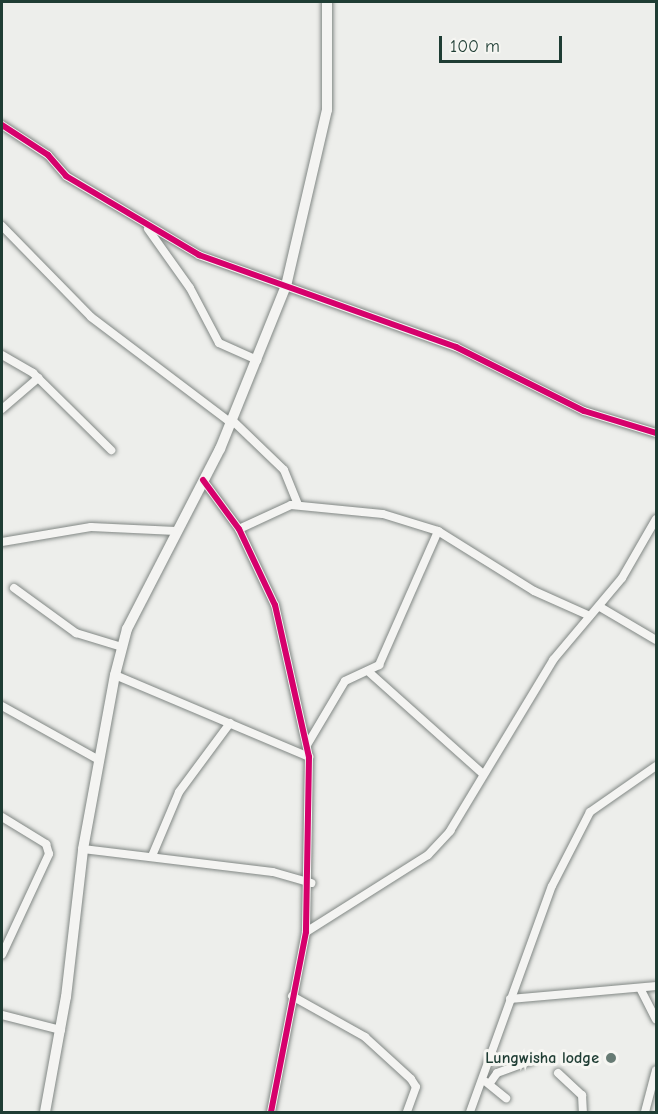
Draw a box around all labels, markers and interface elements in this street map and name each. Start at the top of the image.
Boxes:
scale bar [442,24,565,62]
text: 100 m [450,36,500,57]
place label: Lungwisha lodge [485,1048,599,1068]
marker: Lungwisha lodge [604,1051,618,1065]

